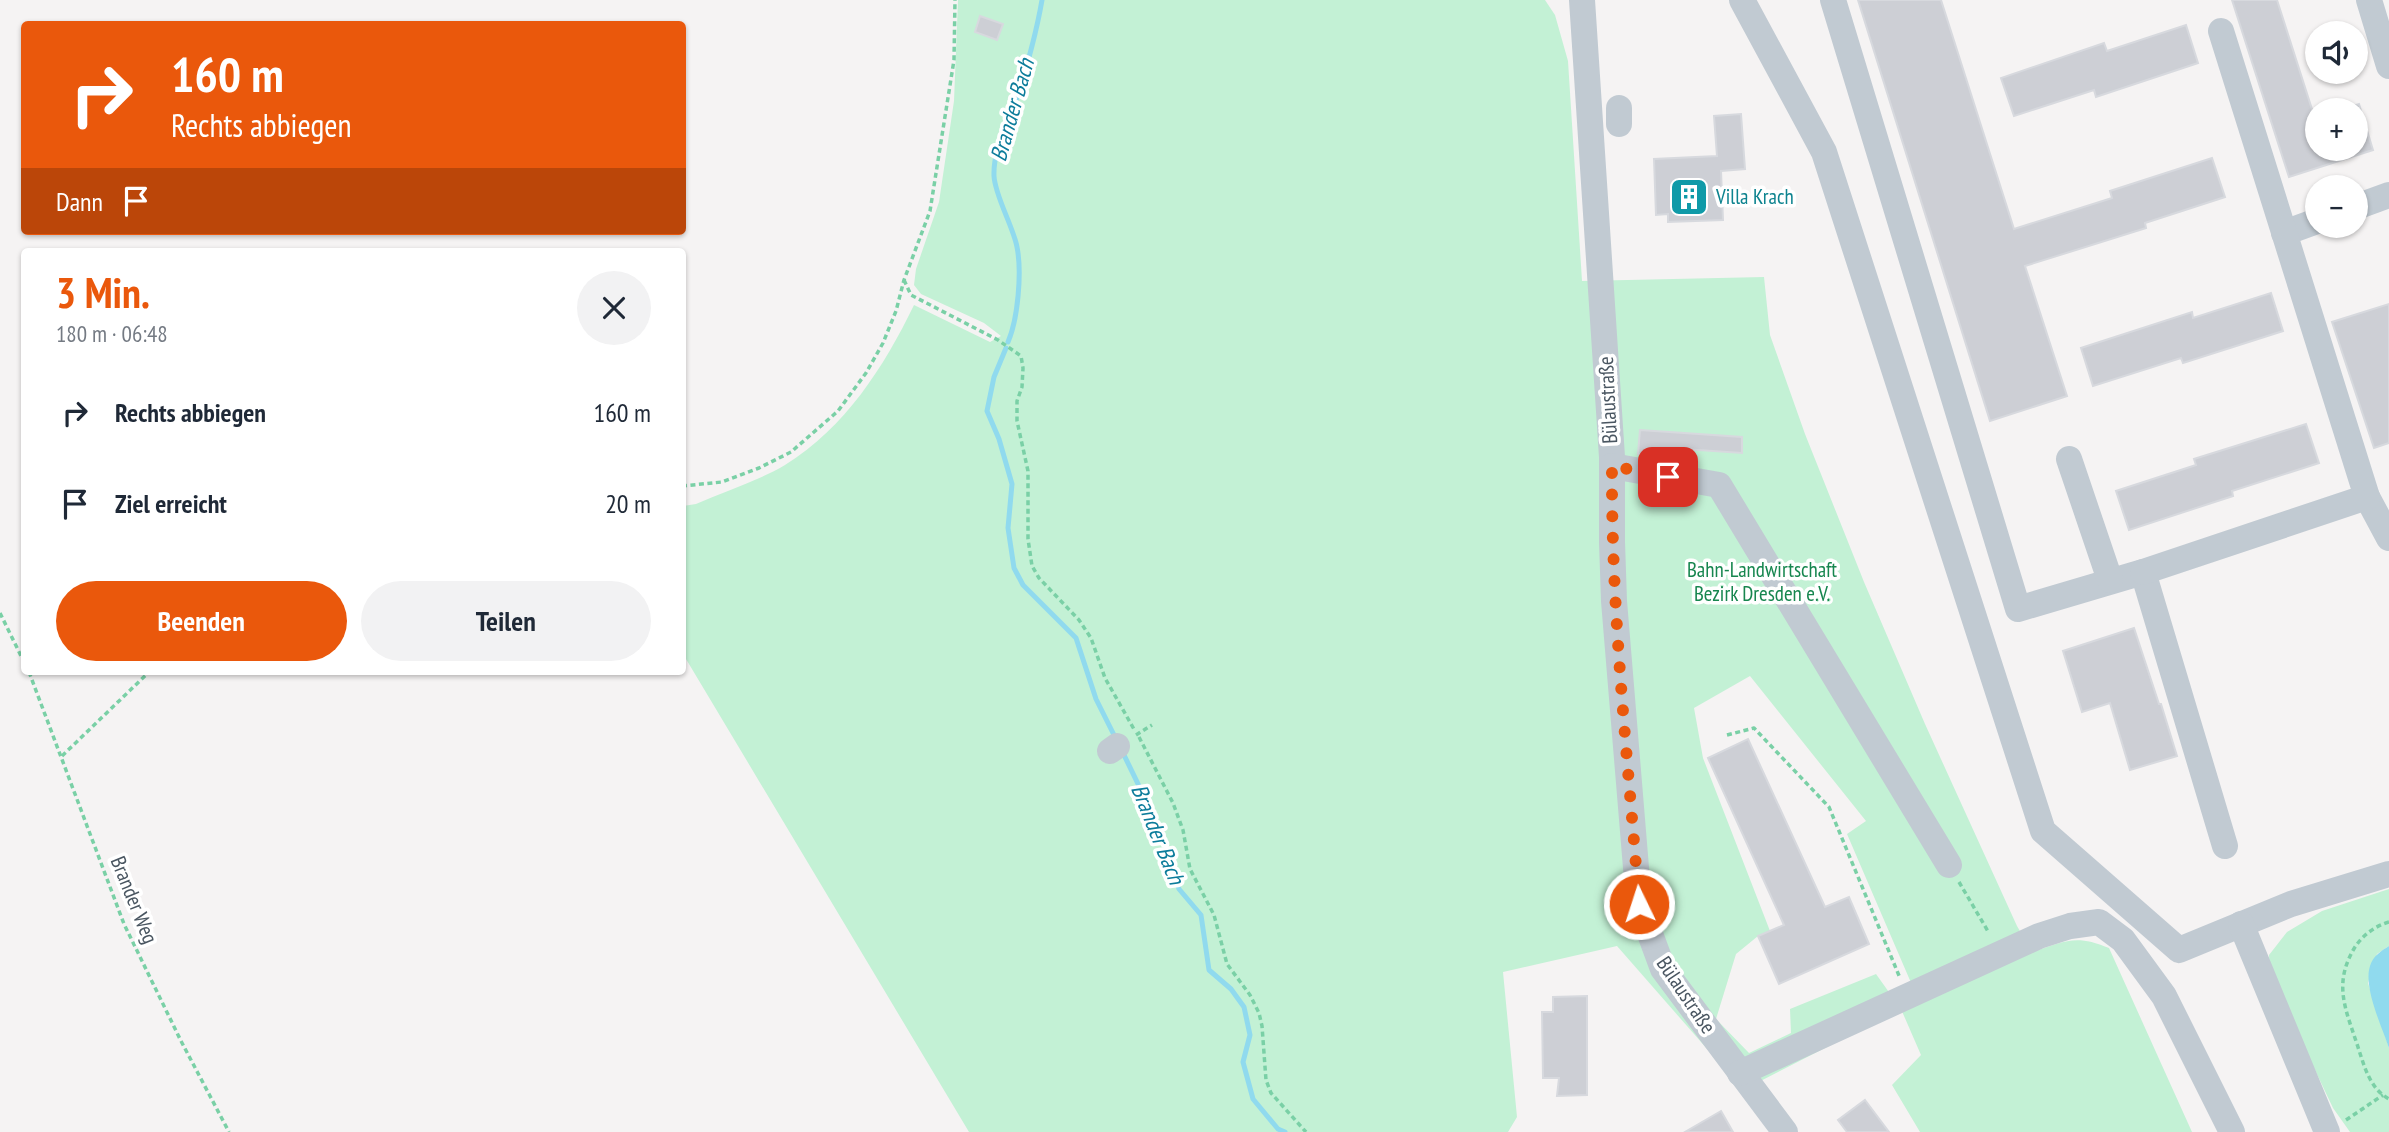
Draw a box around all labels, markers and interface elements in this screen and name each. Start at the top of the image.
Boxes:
map controls [2305,21,2368,238]
button: sound [2305,21,2368,84]
text: 160 m [171,42,284,106]
icon: right [56,49,147,140]
water label: Brander Bach [983,53,1041,165]
button: + [2305,98,2368,161]
text: Rechts abbiegen [171,104,352,146]
button: − [2305,175,2368,238]
building icon: Villa Krach [1668,176,1710,218]
icon: arrive [117,182,155,220]
place label: Villa Krach [1715,183,1794,210]
text: Dann [56,185,103,218]
text: 3 Min. [56,265,150,320]
button: close [577,271,651,345]
text: 180 m · 06:48 [56,319,168,348]
street label: Bülaustraße [1592,356,1623,444]
icon: right [56,394,94,432]
text: Rechts abbiegen [115,396,266,429]
text: 160 m [593,396,651,429]
pin [1638,447,1698,507]
icon: arrive [1649,458,1687,496]
icon: arrive [56,485,94,523]
text: Ziel erreicht [115,487,227,520]
text: 20 m [605,487,651,520]
park label: Bahn-Landwirtschaft Bezirk Dresden e.V. [1687,556,1837,607]
button: Beenden [56,581,347,661]
button: Teilen [361,581,651,661]
water label: Brander Bach [1125,780,1192,890]
street label: Brander Weg [105,852,164,947]
position arrow [1602,867,1676,941]
street label: Bülaustraße [1651,951,1722,1038]

